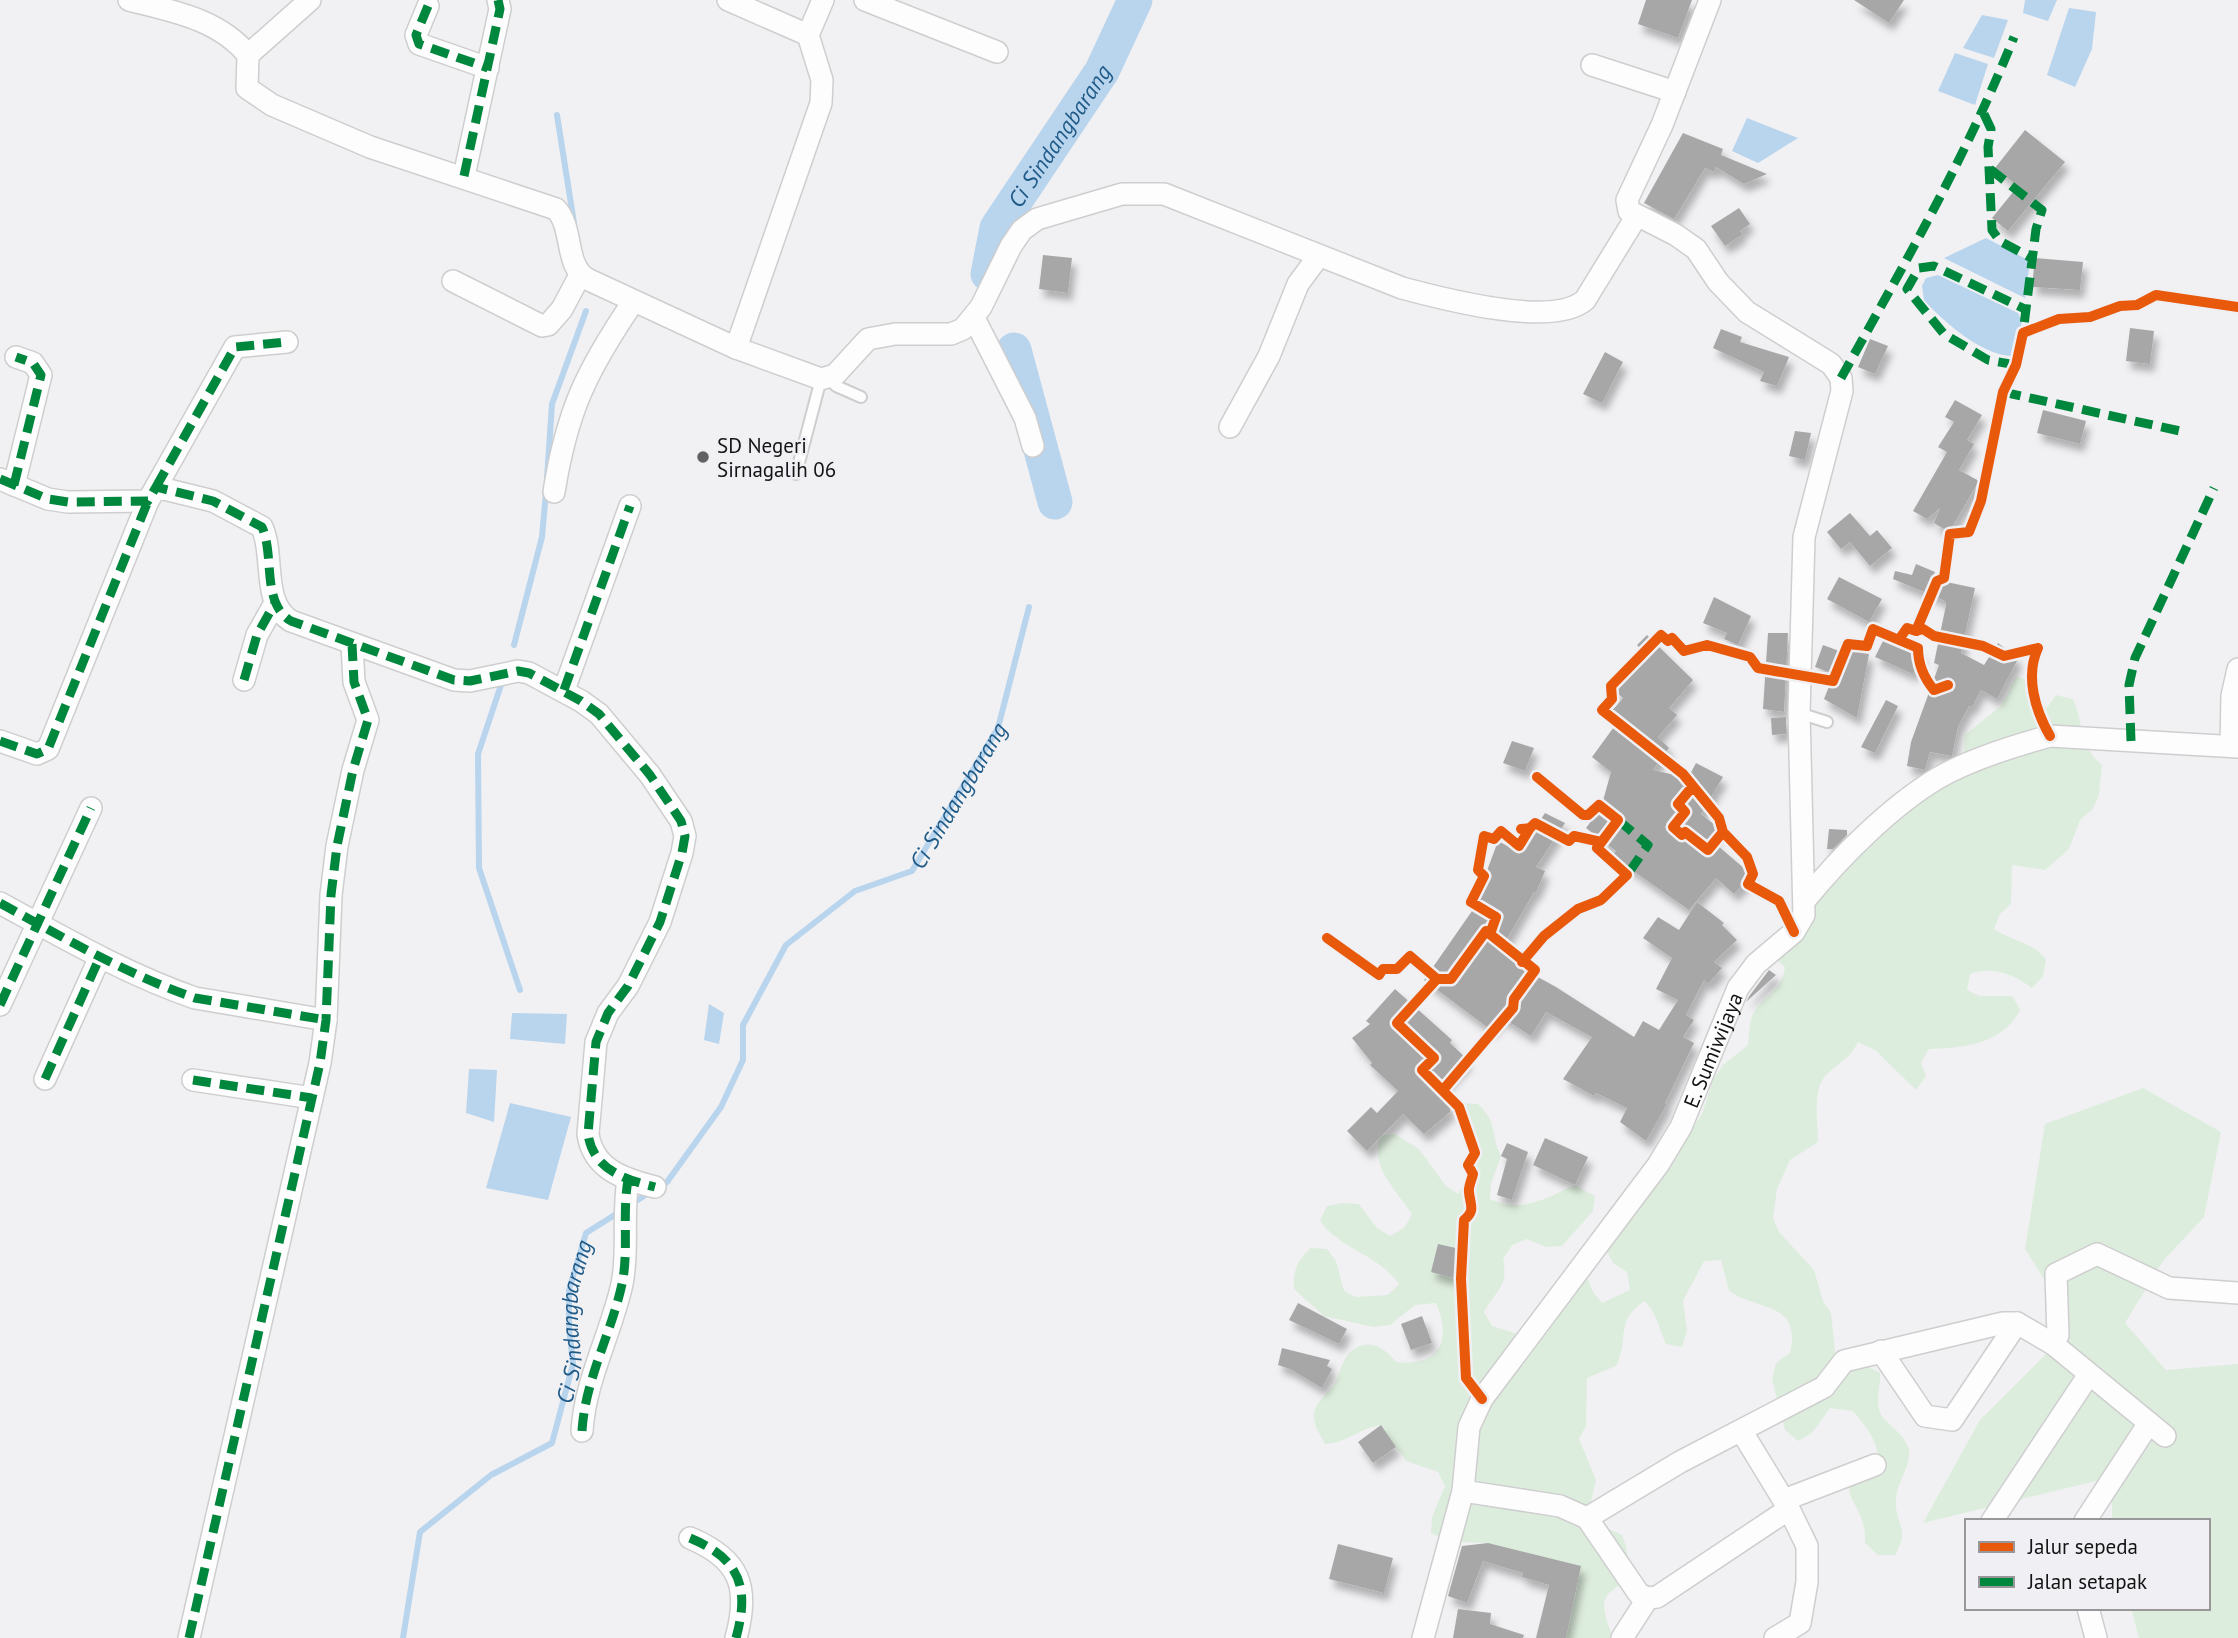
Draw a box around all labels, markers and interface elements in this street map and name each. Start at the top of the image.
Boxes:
water label: Ci Sindangbarang [1001,58,1117,213]
place label: SD Negeri Sirnagalih 06 [717,432,836,483]
marker: SD Negeri Sirnagalih 06 [695,449,711,465]
water label: Ci Sindangbarang [902,716,1013,874]
street label: E. Sumiwijaya [1677,988,1748,1112]
water label: Ci Sindangbarang [549,1236,598,1406]
legend [1965,1519,2210,1610]
text: Jalur sepeda [2027,1533,2138,1560]
text: Jalan setapak [2027,1568,2147,1595]

